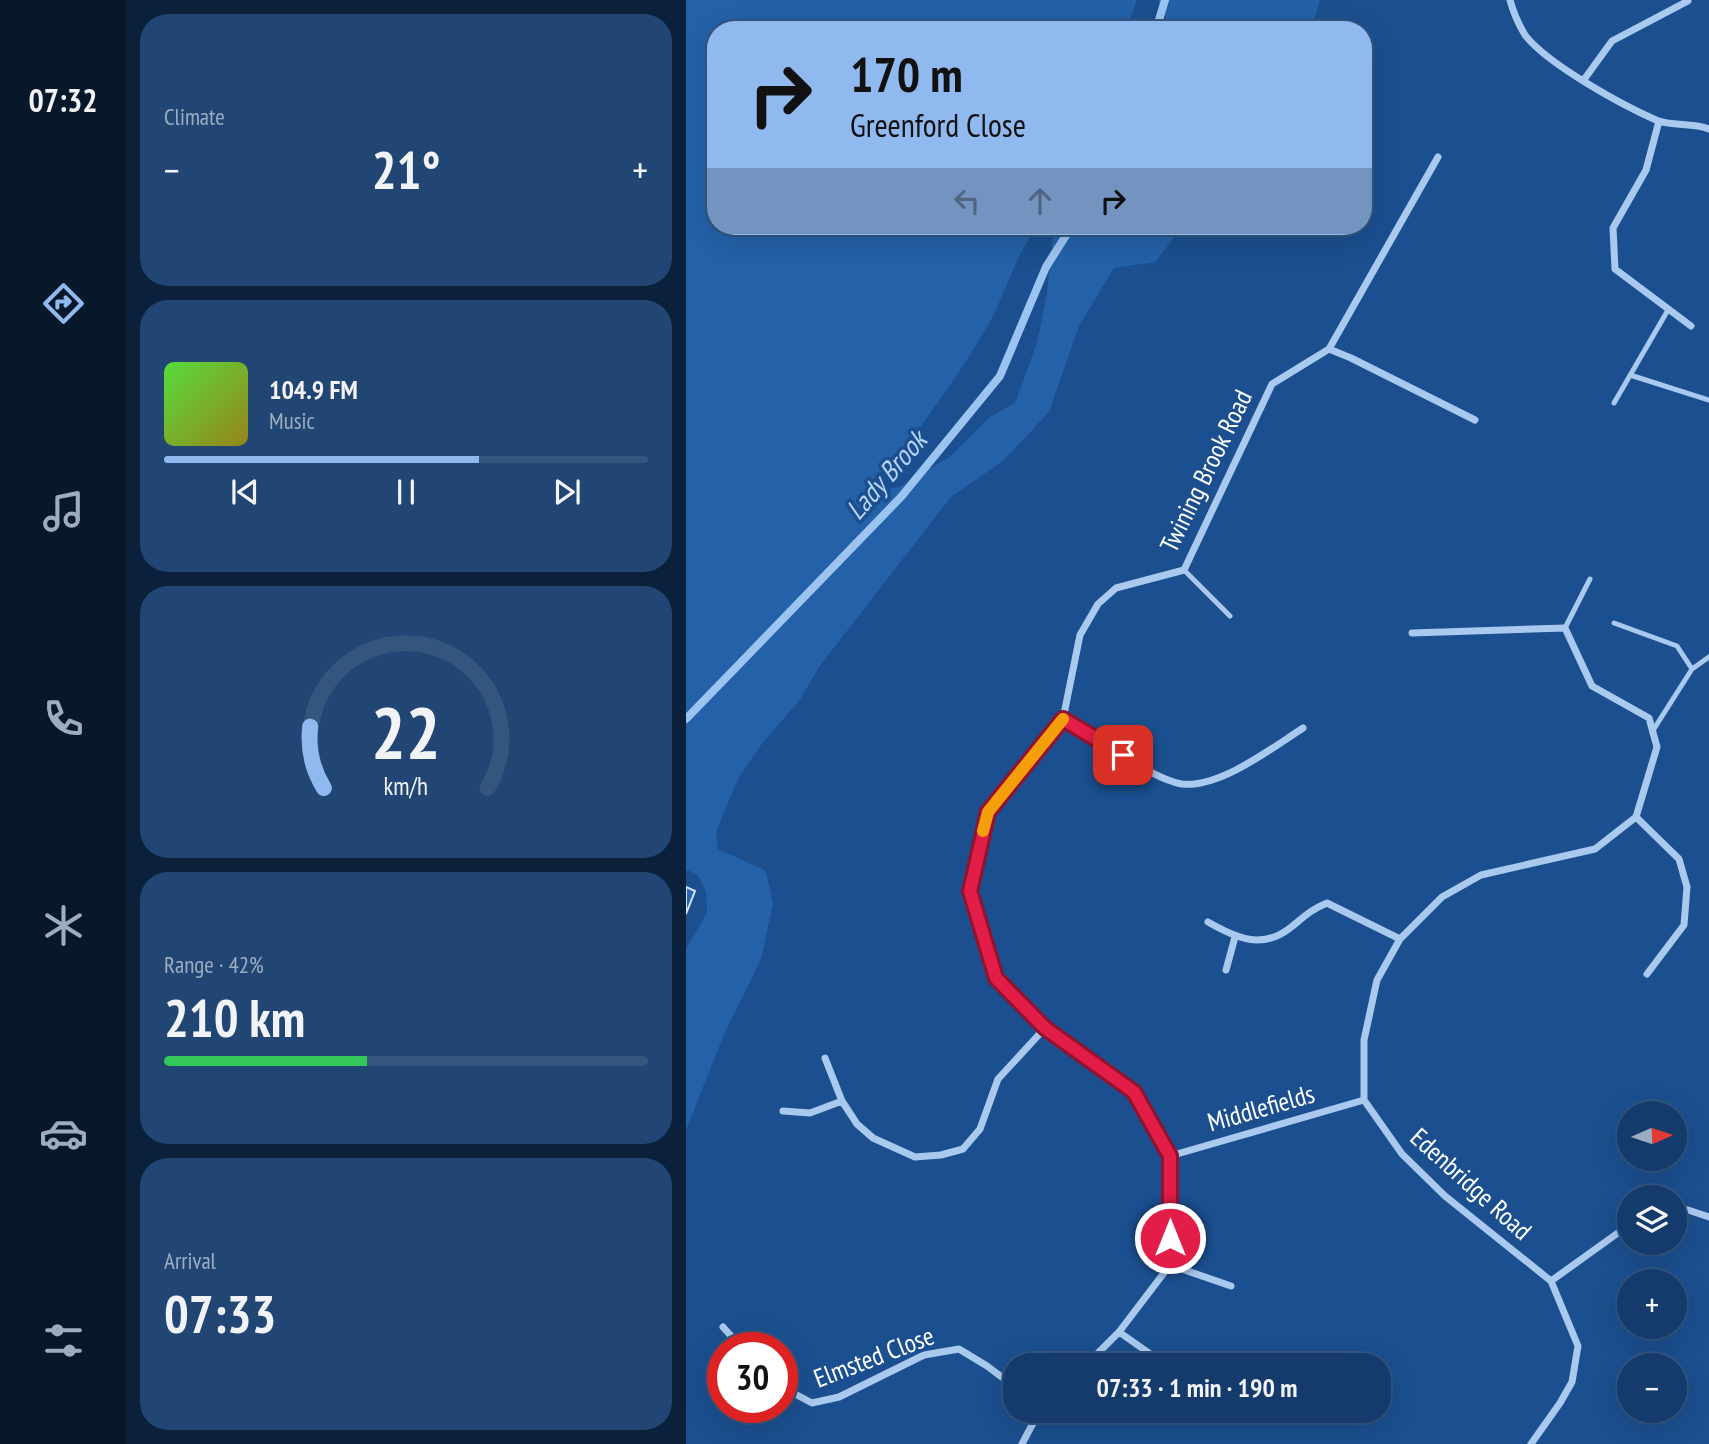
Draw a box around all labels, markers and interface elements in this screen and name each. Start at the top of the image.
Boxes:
text: 170 m [850,42,963,106]
icon: right [735,49,826,140]
text: 07:32 [28,79,98,121]
text: Climate [164,102,225,131]
text: Greenford Close [850,104,1026,146]
text: 21° [372,136,440,203]
text: − [164,145,180,194]
text: + [632,145,648,194]
icon: left [948,182,986,220]
icon: ahead [1021,182,1059,220]
icon: right [1094,182,1132,220]
icon: directions [39,279,88,328]
text: 104.9 FM [269,373,358,406]
street label: Twining Brook Road [1152,384,1259,557]
text: Music [269,406,315,435]
water label: Lady Brook [837,420,936,527]
icon: previous [226,473,264,511]
icon: pause [387,473,425,511]
icon: next [548,473,586,511]
icon: music [39,487,88,536]
text: 22 [371,684,441,778]
icon: phone [39,694,88,743]
pin [1093,725,1153,785]
icon: arrive [1104,736,1142,774]
text: km/h [384,770,428,802]
icon: climate [39,901,88,950]
text: Range · 42% [164,950,264,979]
text: 210 km [164,984,305,1051]
street label: Middlefields [1204,1077,1318,1139]
north arrow [1617,1101,1687,1171]
map controls [1617,1101,1687,1423]
icon: car [39,1109,88,1158]
street label: Edenbridge Road [1404,1121,1539,1247]
button: layers [1617,1185,1687,1255]
position arrow [1133,1201,1207,1275]
text: Arrival [164,1246,216,1275]
button: + [1617,1269,1687,1339]
text: 07:33 [164,1280,276,1347]
icon: filters [39,1316,88,1365]
street label: Elmsted Close [809,1319,939,1395]
speed limit sign: 30 [707,1332,798,1423]
button: − [1617,1353,1687,1423]
text: 07:33 · 1 min · 190 m [1097,1371,1297,1404]

